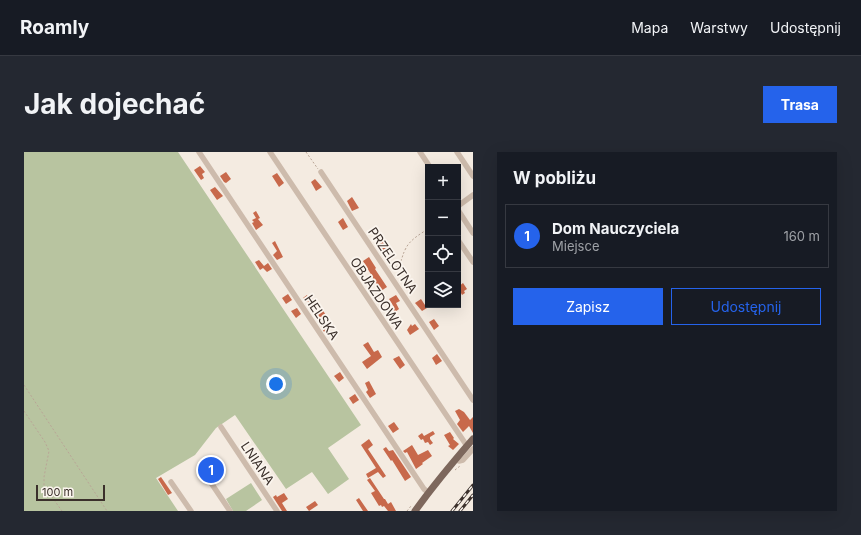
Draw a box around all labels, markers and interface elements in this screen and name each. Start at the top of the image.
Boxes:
text: Roamly [20,16,89,39]
text: Mapa [631,19,668,36]
text: Warstwy [690,19,748,36]
text: Udostępnij [770,19,841,36]
button: Trasa [763,86,837,123]
text: Jak dojechać [24,87,205,121]
map controls [425,164,461,308]
button: + [425,164,461,200]
text: W pobliżu [513,168,596,188]
button: − [425,200,461,236]
text: Dom Nauczyciela [552,219,679,238]
street label: PRZELOTNA [365,224,421,296]
text: 1 [524,228,530,244]
text: 160 m [783,228,820,244]
button: locate [425,236,461,272]
text: Miejsce [552,238,600,254]
street label: OBJAZDOWA [347,254,407,332]
button: layers [425,272,461,308]
button: Zapisz [513,288,663,325]
button: Udostępnij [671,288,821,325]
street label: HELSKA [301,291,343,343]
your location [266,374,286,394]
street label: LNIANA [238,438,278,488]
pin: 1 [198,455,224,485]
scale bar [36,483,105,502]
text: 100 m [42,485,73,499]

